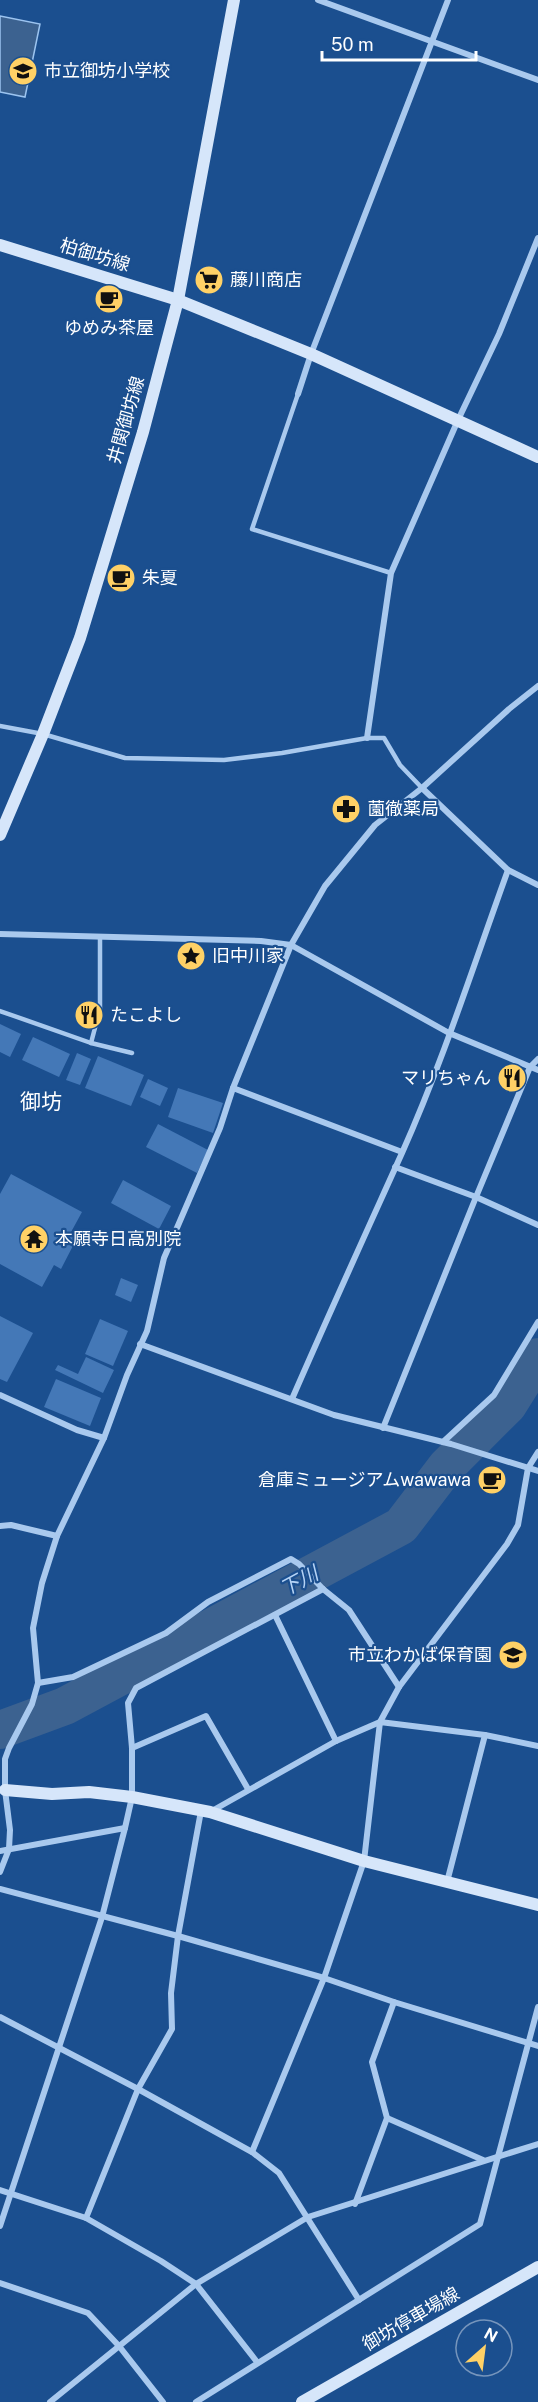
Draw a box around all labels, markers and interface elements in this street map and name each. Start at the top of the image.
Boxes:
scale bar [322,24,476,62]
text: 50 m [331,34,374,55]
school or university icon: 市立御坊小学校 [7,55,39,87]
place label: 市立御坊小学校 [44,60,170,81]
street label: 柏御坊線 [58,234,133,275]
supermarket icon: 藤川商店 [193,264,225,296]
place label: 藤川商店 [230,269,302,290]
cafe icon: ゆめみ茶屋 [93,283,125,315]
place label: ゆめみ茶屋 [64,317,154,338]
street label: 井関御坊線 [103,374,148,466]
cafe icon: 朱夏 [105,562,137,594]
place label: 朱夏 [142,567,178,588]
pharmacy icon: 薗徹薬局 [330,793,362,825]
place label: 薗徹薬局 [367,798,439,819]
place icon: 旧中川家 [175,940,207,972]
place label: 旧中川家 [212,945,284,966]
restaurant icon: たこよし [73,999,105,1031]
place label: たこよし [110,1004,182,1025]
restaurant icon: マリちゃん [496,1062,528,1094]
place label: マリちゃん [401,1067,491,1088]
district label: 御坊 [20,1089,62,1114]
temple icon: 本願寺日高別院 [18,1223,50,1255]
place label: 本願寺日高別院 [55,1228,181,1249]
cafe icon: 倉庫ミュージアムwawawa [476,1464,508,1496]
place label: 倉庫ミュージアムwawawa [258,1469,471,1490]
water label: 下川 [276,1560,324,1601]
school or university icon: 市立わかば保育園 [497,1639,529,1671]
place label: 市立わかば保育園 [348,1644,492,1665]
street label: 御坊停車場線 [359,2282,463,2355]
north arrow [454,2318,514,2378]
text: N [481,2324,501,2347]

